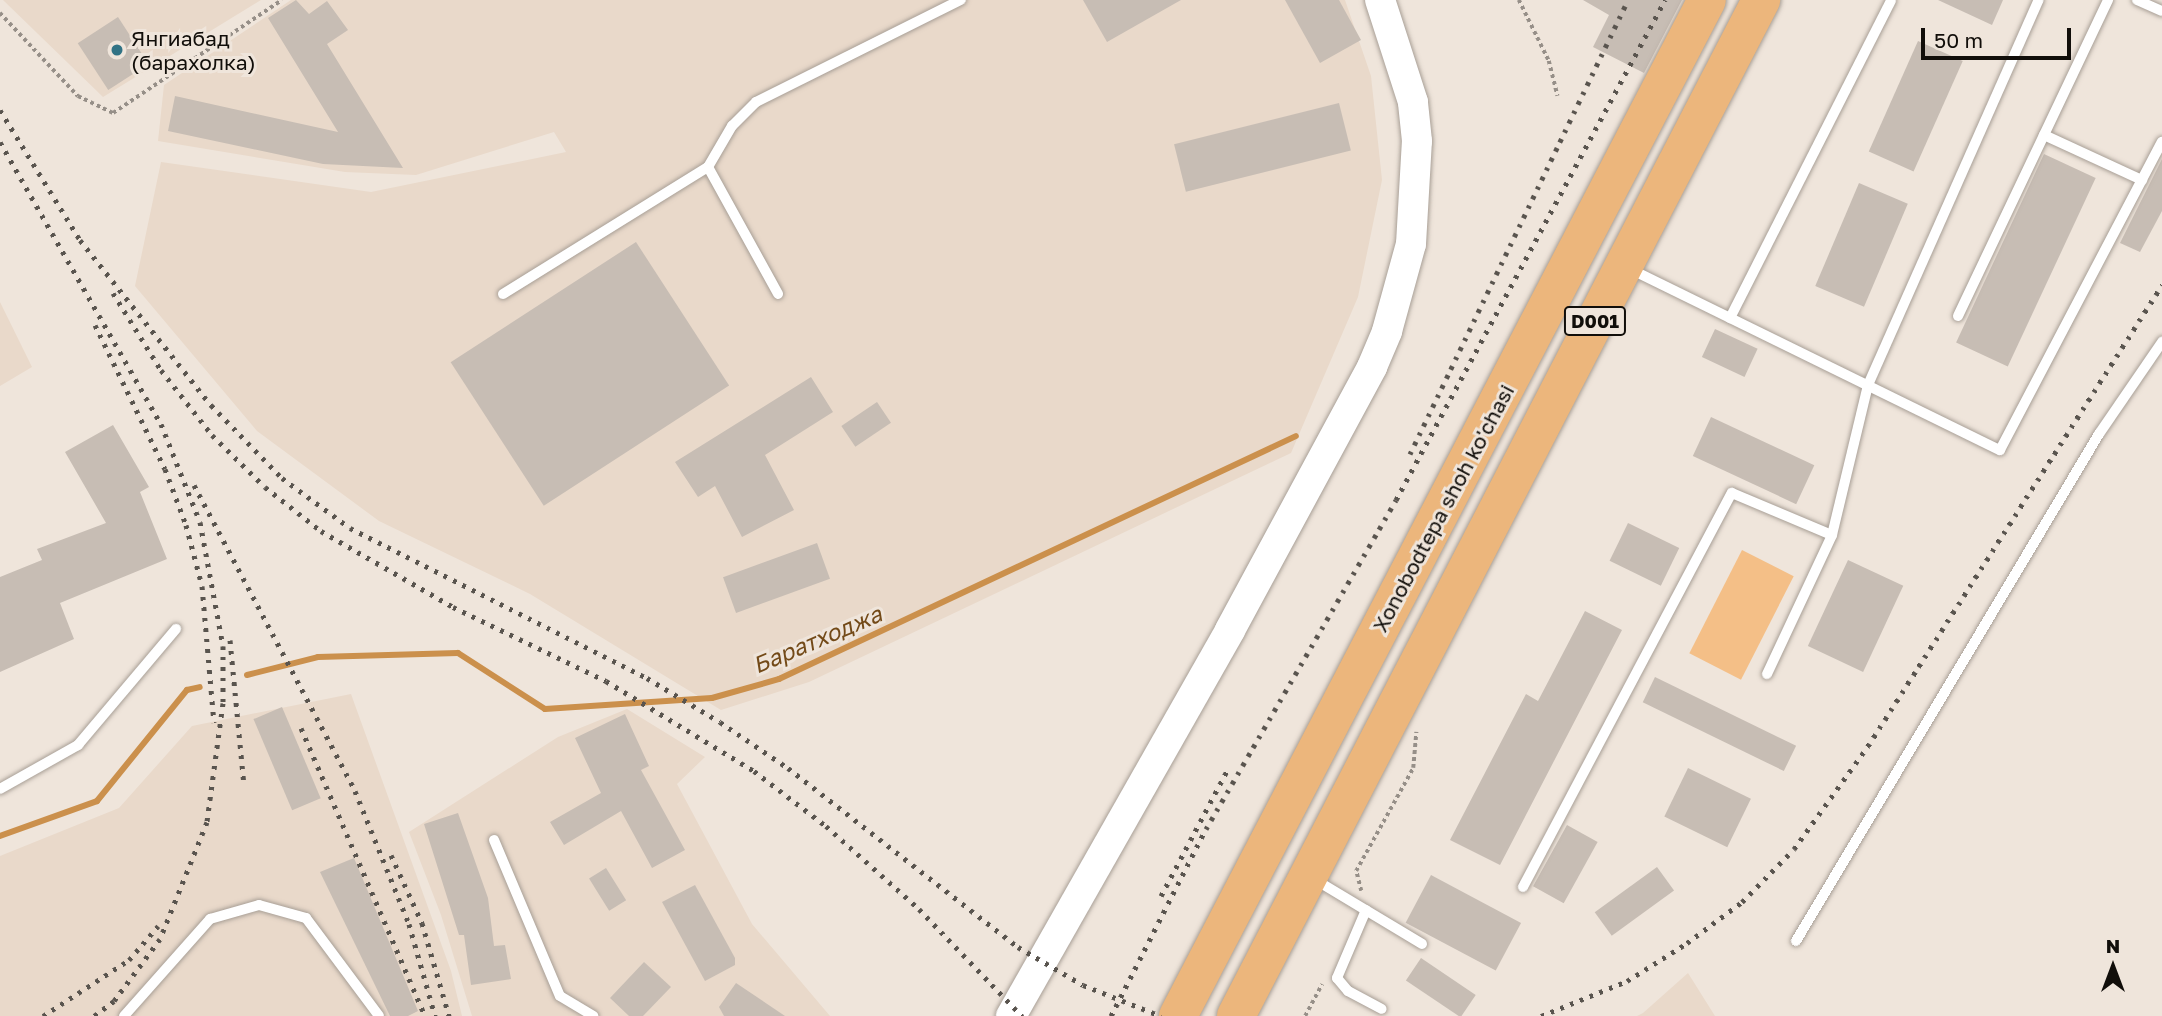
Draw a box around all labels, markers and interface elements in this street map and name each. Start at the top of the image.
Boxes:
scale bar [1924,14,2074,58]
place label: Янгиабад (барахолка) [131,25,256,75]
text: 50 m [1934,27,1983,53]
marker: Янгиабад (барахолка) [109,42,125,58]
road number: D001 [1564,306,1626,336]
street label: Xonobodtepa shoh ko'chasi [1367,380,1519,636]
water label: Баратходжа [748,599,886,679]
north arrow [2078,932,2148,1002]
text: N [2106,934,2120,957]

